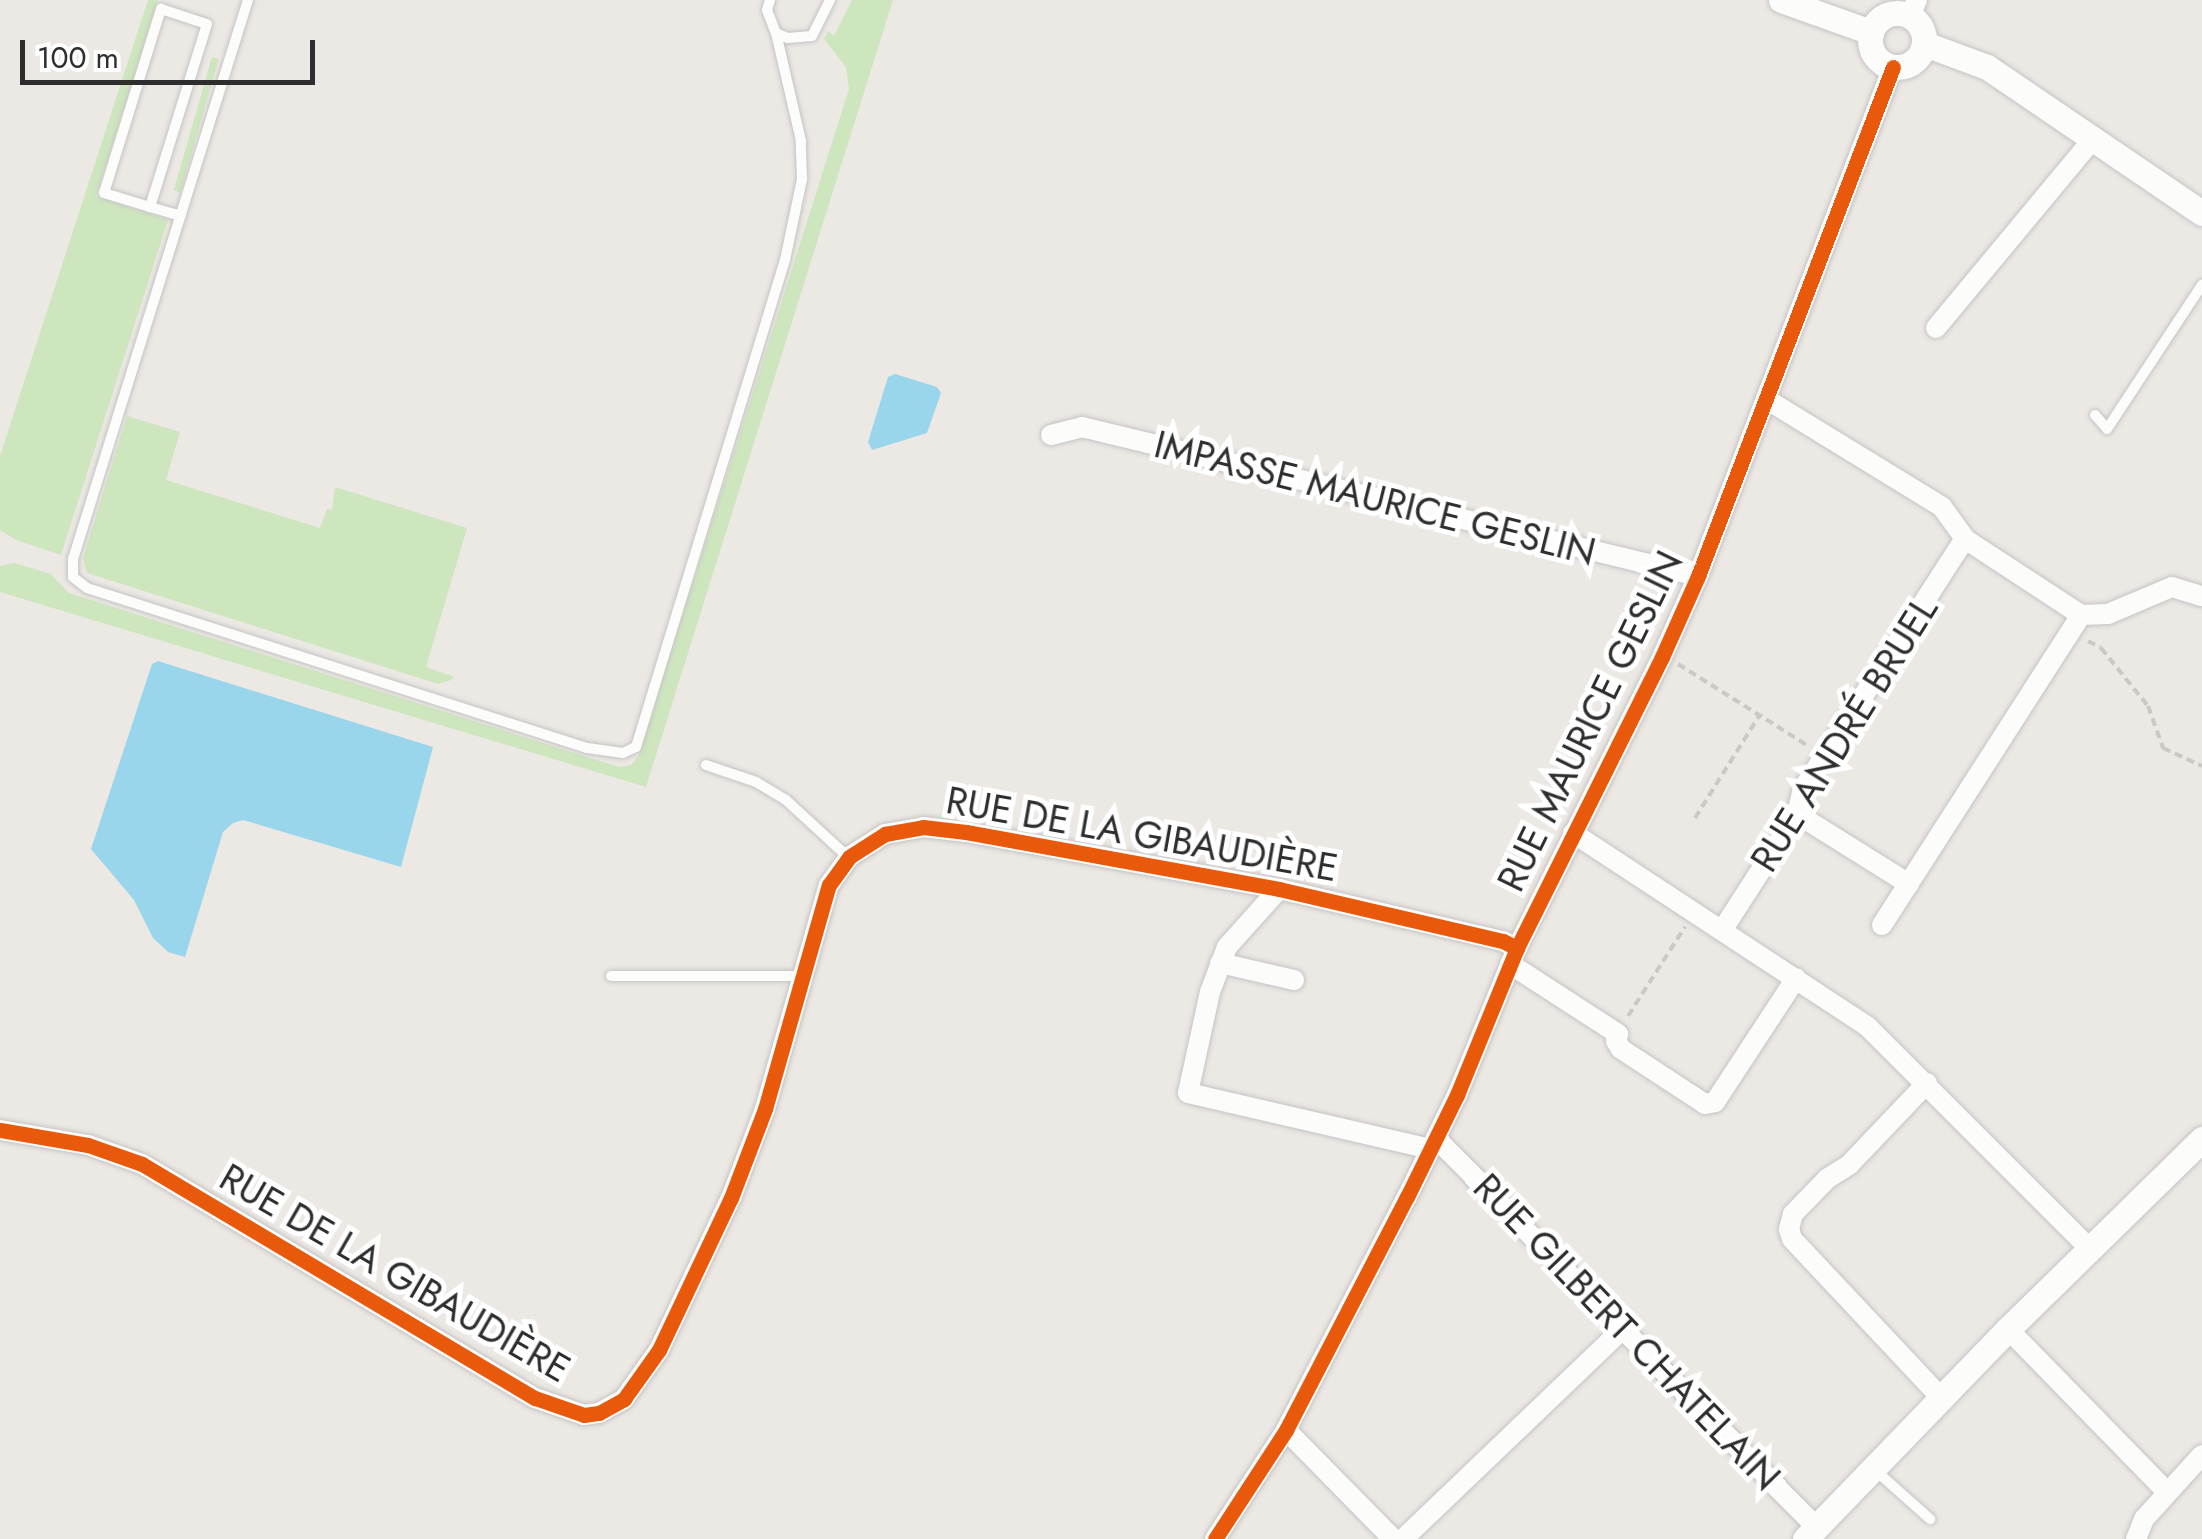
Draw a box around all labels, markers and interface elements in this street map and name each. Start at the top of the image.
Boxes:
scale bar [25,20,320,82]
text: 100 m [37,36,119,79]
street label: IMPASSE MAURICE GESLIN [1150,421,1600,575]
street label: RUE MAURICE GESLIN [1488,543,1692,899]
street label: RUE ANDRÉ BRUEL [1741,588,1947,880]
street label: RUE DE LA GIBAUDIÈRE [943,777,1341,891]
street label: RUE DE LA GIBAUDIÈRE [212,1154,578,1392]
street label: RUE GILBERT CHATELAIN [1464,1164,1790,1500]

